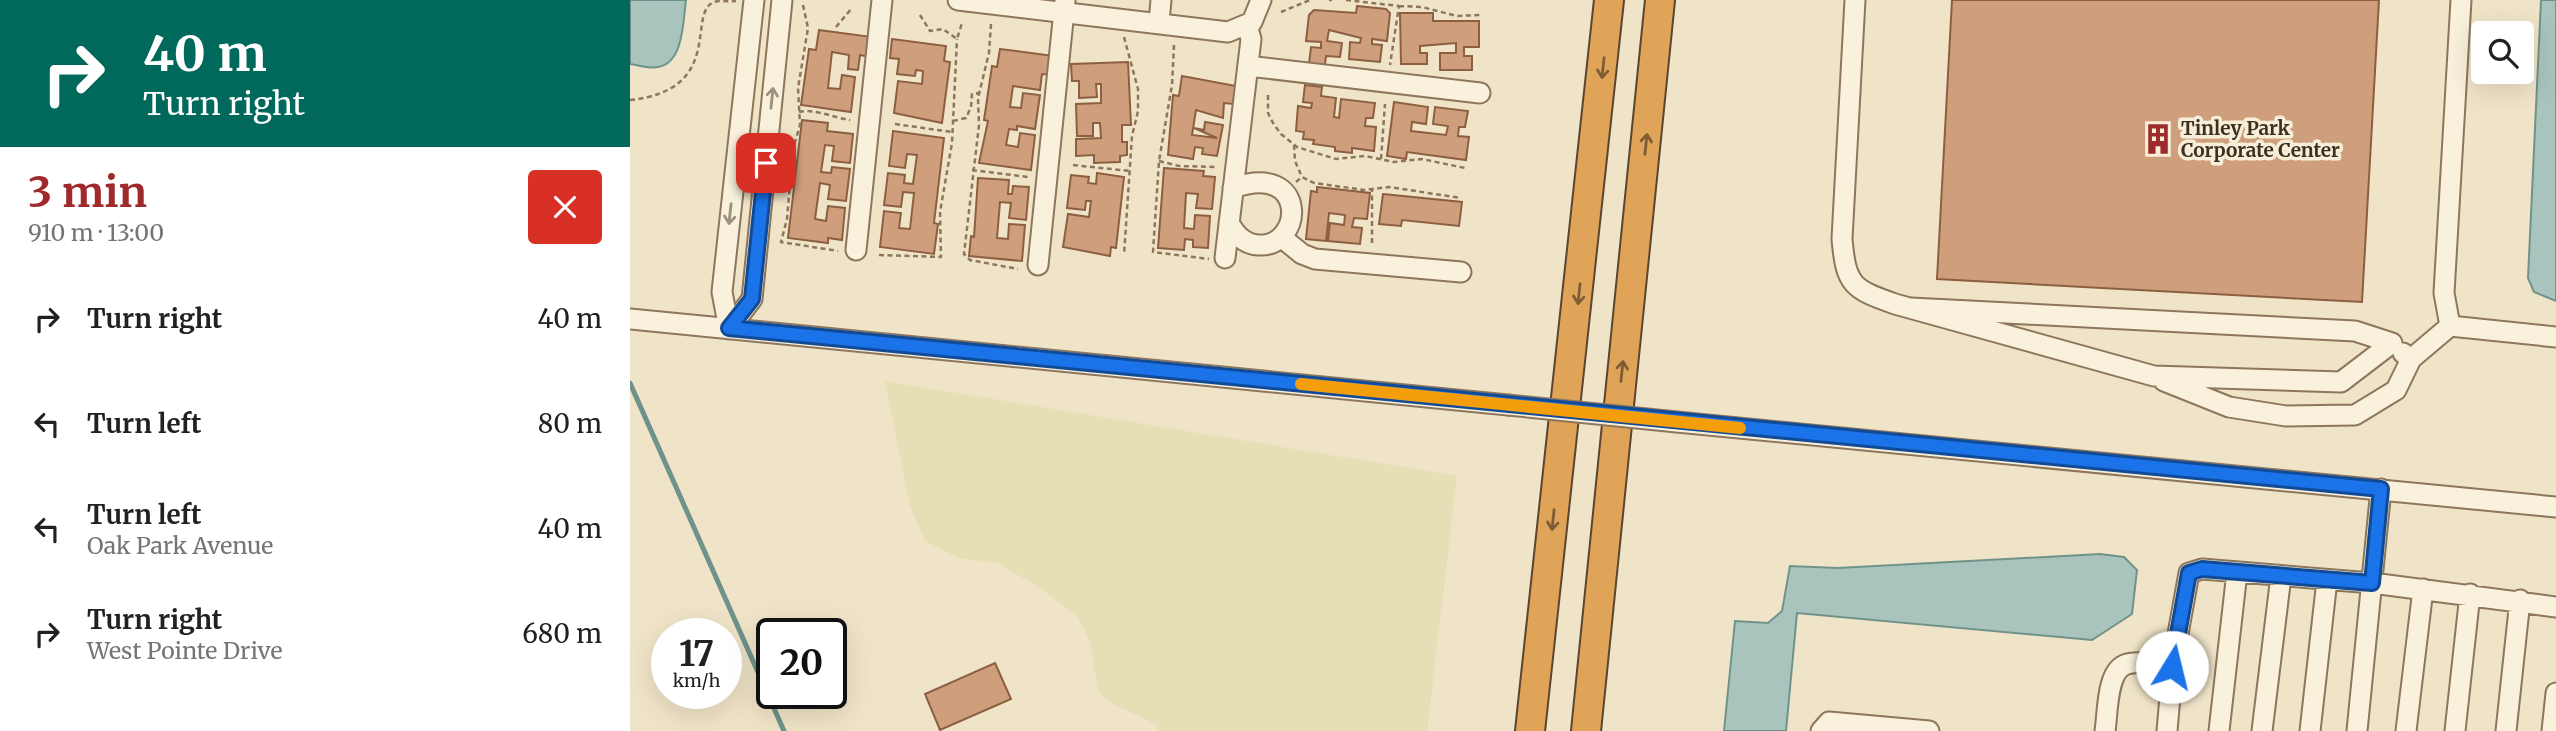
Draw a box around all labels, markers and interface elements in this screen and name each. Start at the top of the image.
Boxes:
map controls [2471,21,2534,84]
button: search [2471,21,2534,84]
text: 40 m [143,23,267,84]
icon: right [28,28,119,119]
one-way arrow [1596,56,1609,79]
text: Turn right [143,84,305,124]
one-way arrow [766,87,779,110]
place label: Tinley Park Corporate Center [2181,116,2340,162]
building icon: Tinley Park Corporate Center [2141,122,2175,156]
pin [736,133,796,193]
one-way arrow [1640,134,1653,156]
icon: arrive [747,144,785,182]
text: 3 min [28,166,147,218]
button: close [528,170,602,244]
one-way arrow [724,202,737,225]
text: 910 m · 13:00 [28,218,164,247]
one-way arrow [1572,282,1585,305]
icon: right [28,300,66,338]
text: Turn right [87,302,222,335]
text: 40 m [538,302,602,335]
one-way arrow [1616,360,1629,382]
icon: left [28,405,66,443]
text: Turn left [87,407,201,440]
text: 80 m [538,407,602,440]
text: Turn left [87,498,201,531]
one-way arrow [1547,508,1560,531]
icon: left [28,510,66,548]
text: 40 m [538,512,602,545]
text: Oak Park Avenue [87,531,273,560]
text: Turn right [87,603,222,636]
icon: right [28,615,66,653]
text: 680 m [522,617,602,650]
speed limit sign: 20 [756,618,847,709]
position arrow [2135,630,2209,704]
text: 17 [679,632,714,676]
text: West Pointe Drive [87,636,283,665]
text: km/h [673,669,720,692]

